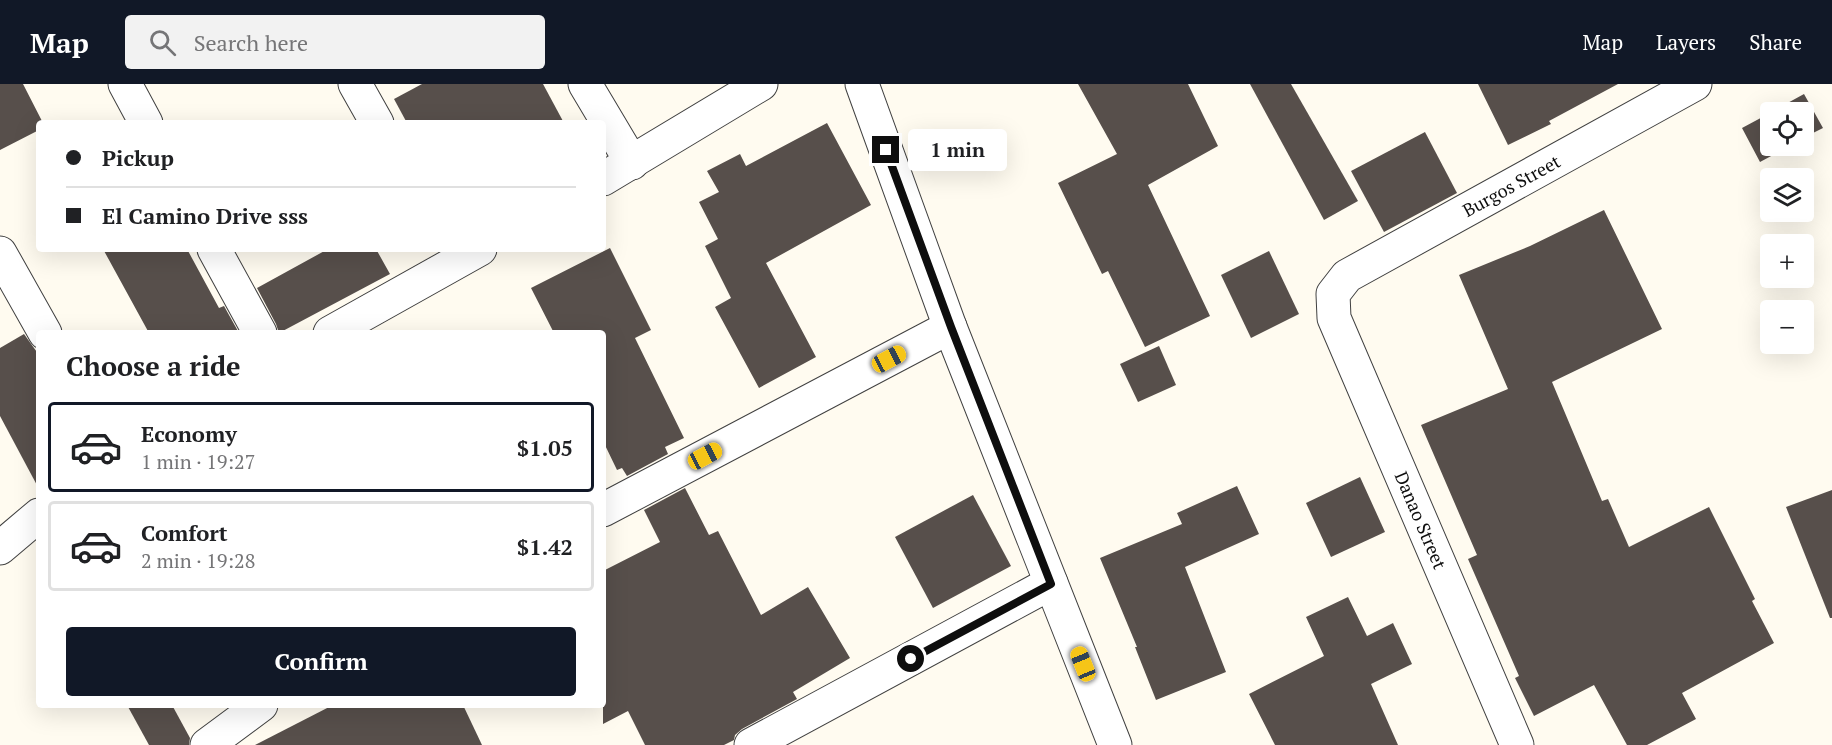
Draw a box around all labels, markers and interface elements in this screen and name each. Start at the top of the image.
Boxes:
search box [125,15,545,69]
text: Map [30,24,89,61]
icon: search [146,26,179,59]
text: Search here [194,28,308,57]
text: Map [1582,28,1623,56]
text: Layers [1656,28,1716,56]
text: Share [1749,28,1802,56]
map controls [1760,102,1814,354]
button: locate [1760,102,1814,156]
callout: 1 min [907,129,1006,171]
route end [872,136,899,163]
text: 1 min [930,136,985,163]
text: Pickup [102,143,174,172]
street label: Burgos Street [1458,149,1565,222]
button: layers [1760,168,1814,222]
text: El Camino Drive sss [102,201,308,230]
button: + [1760,234,1814,288]
button: − [1760,300,1814,354]
car [869,343,909,375]
text: Choose a ride [66,348,241,384]
text: Economy [141,419,237,448]
icon: car [69,420,123,474]
text: $1.05 [517,433,573,462]
car [685,440,725,472]
text: 1 min · 19:27 [141,448,255,475]
street label: Danao Street [1390,467,1452,573]
text: Comfort [141,518,227,547]
icon: car [69,519,123,573]
text: $1.42 [517,532,573,561]
text: 2 min · 19:28 [141,547,255,574]
button: Confirm [66,627,576,696]
car [1068,644,1098,684]
route start [897,645,924,672]

